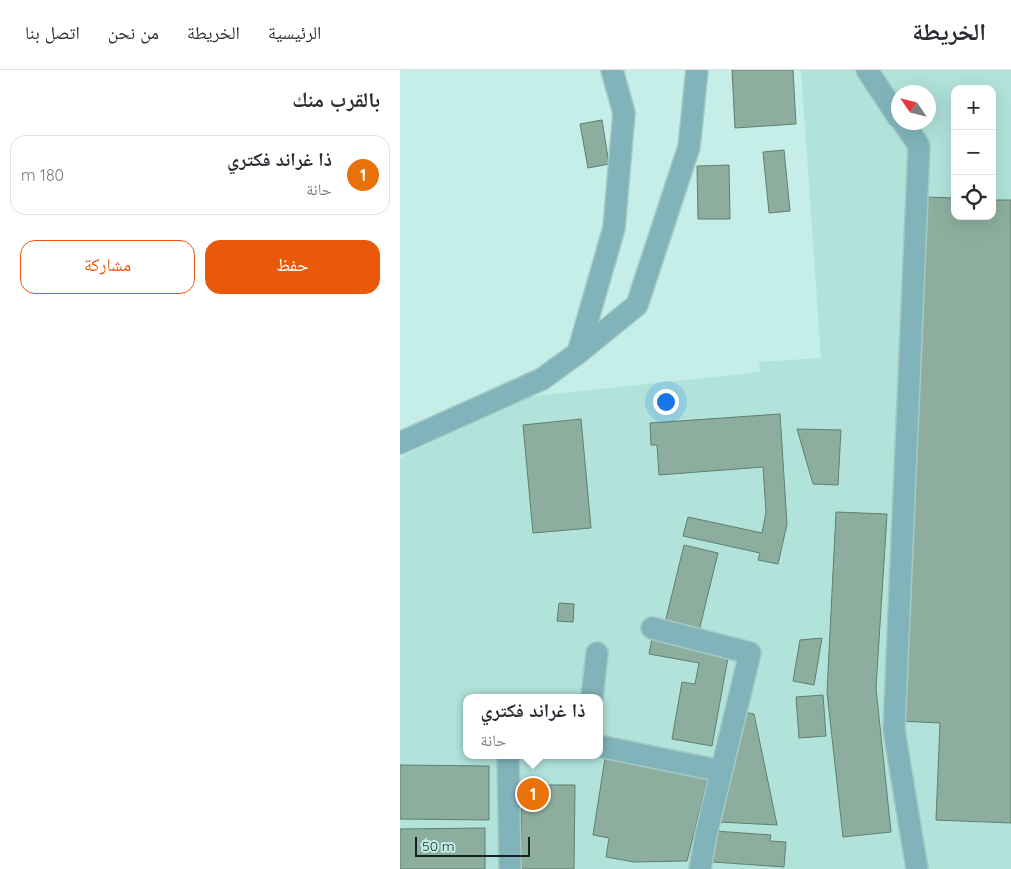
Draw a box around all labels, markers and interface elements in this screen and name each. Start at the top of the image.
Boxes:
text: الخريطة [912,16,986,46]
text: اتصل بنا [25,21,80,44]
text: من نحن [108,21,159,44]
text: الخريطة [187,21,240,44]
text: الرئيسية [268,21,321,44]
north arrow [891,85,936,130]
map controls [951,85,996,220]
button: + [951,85,996,130]
text: بالقرب منك [292,86,380,112]
button: − [951,130,996,175]
text: ذا غراند فكتري [227,147,332,171]
text: 180 m [21,165,64,185]
text: 1 [360,165,366,185]
button: locate [951,175,996,220]
text: حانة [306,179,332,199]
button: مشاركة [20,240,195,294]
button: حفظ [205,240,380,294]
your location [653,389,679,415]
popup [463,694,603,759]
text: ذا غراند فكتري [481,698,585,722]
text: حانة [481,730,506,750]
pin: 1 [517,775,549,813]
scale bar [415,834,530,857]
text: 50 m [422,837,455,855]

